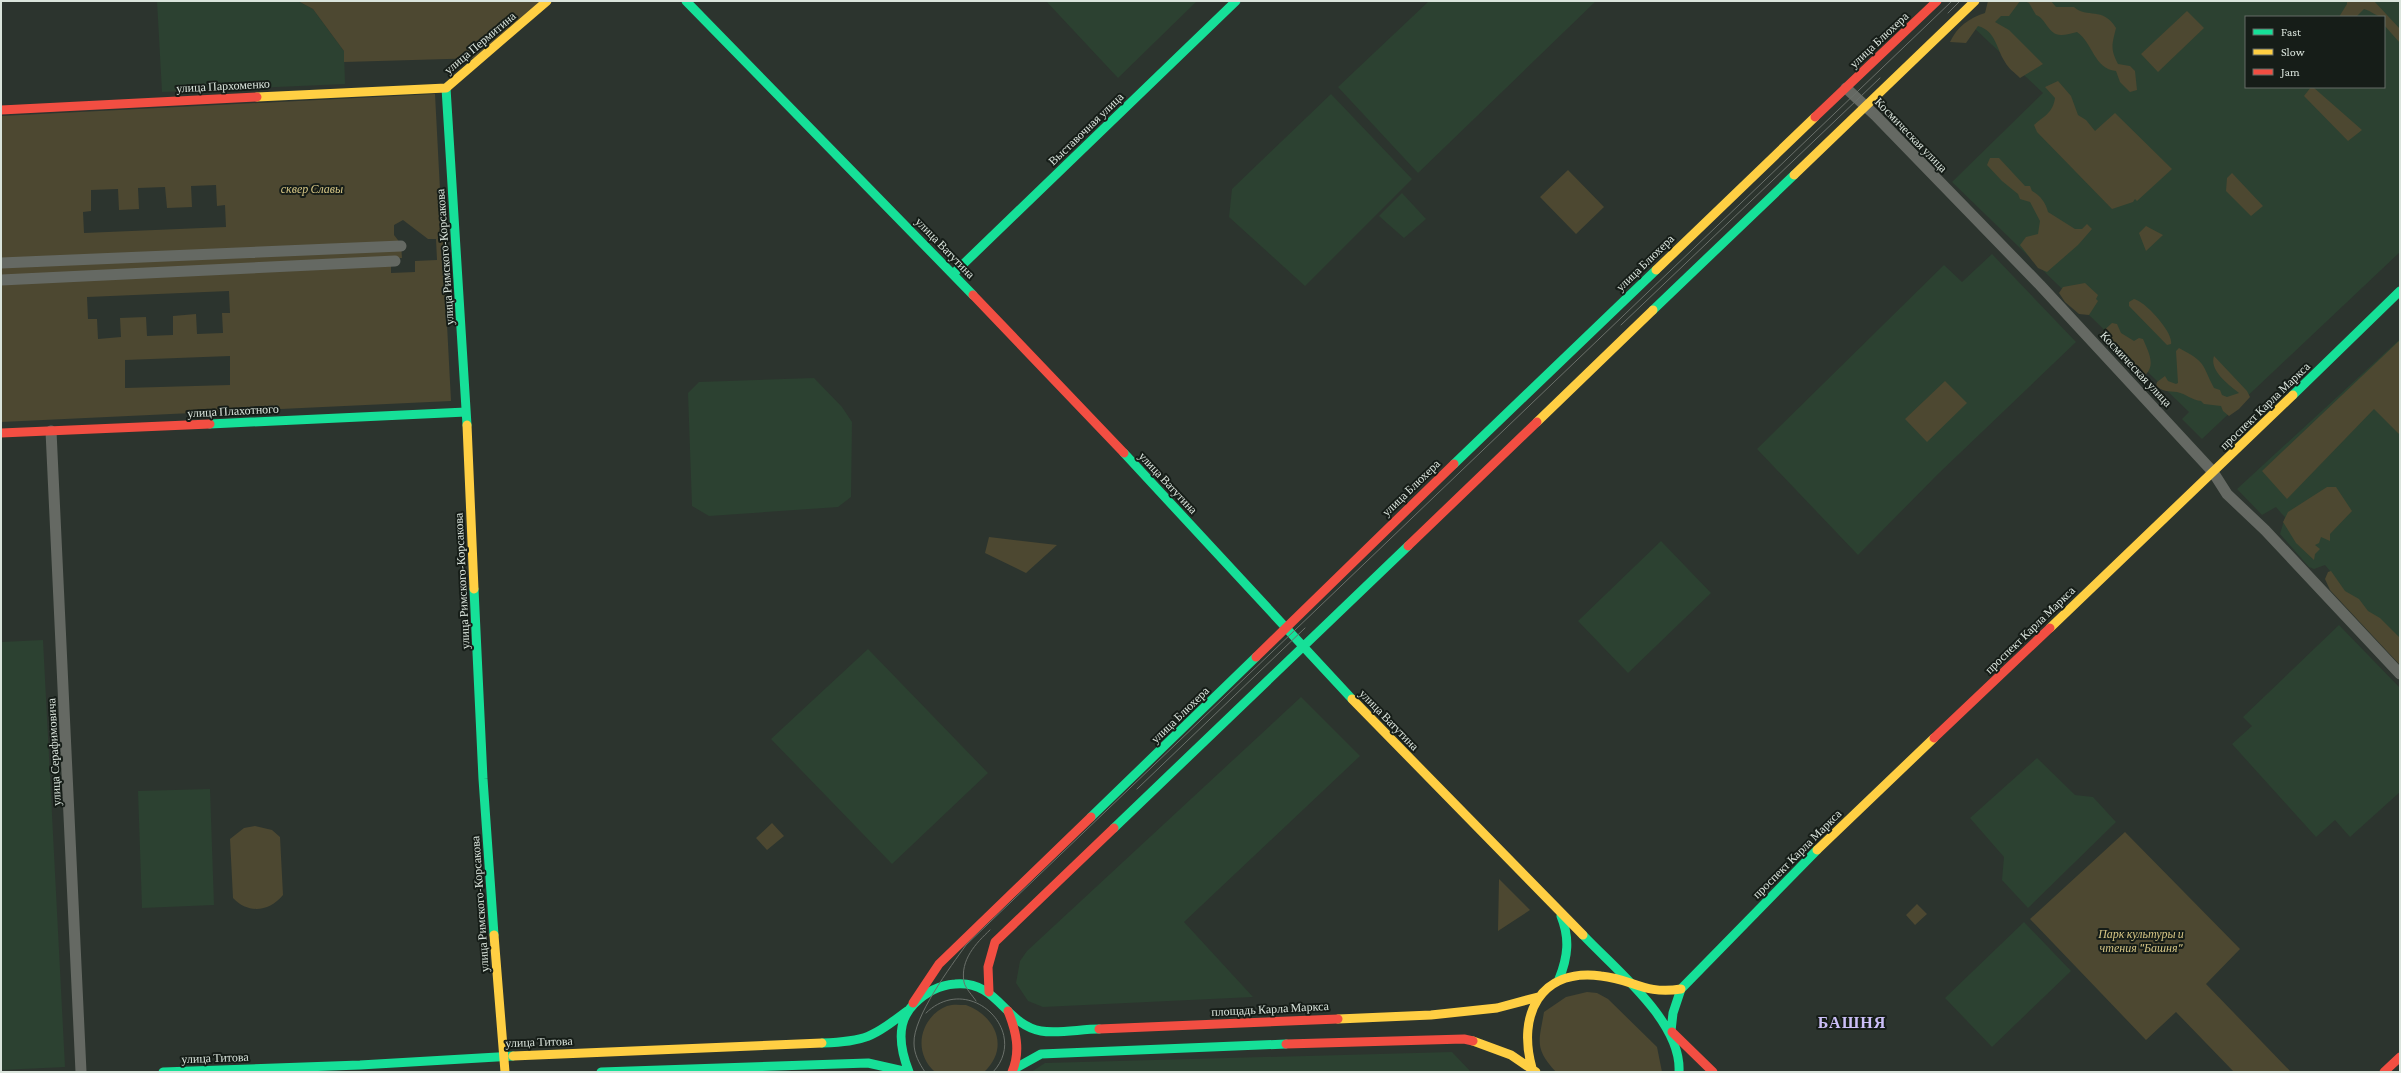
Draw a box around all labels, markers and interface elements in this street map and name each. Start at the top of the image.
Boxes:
street label: улица Пермитина [441,9,519,77]
street label: улица Блюхера [1847,9,1912,71]
legend [2245,16,2385,88]
text: Fast [2281,25,2302,39]
text: Slow [2281,45,2305,59]
text: Jam [2280,65,2300,79]
street label: улица Пархоменко [176,77,270,95]
street label: Выставочная улица [1046,89,1127,168]
street label: Космическая улица [1872,95,1951,176]
park label: сквер Славы [281,182,343,196]
street label: улица Римского-Корсакова [433,188,457,326]
street label: улица Ватутина [912,215,978,282]
street label: улица Блюхера [1613,231,1677,294]
street label: Космическая улица [2097,328,2175,410]
street label: проспект Карла Маркса [2217,359,2313,453]
street label: улица Плахотного [187,402,279,420]
street label: улица Ватутина [1136,449,1201,517]
street label: улица Блюхера [1379,456,1443,519]
street label: улица Римского-Корсакова [451,512,473,649]
street label: проспект Карла Маркса [1982,583,2078,677]
street label: улица Блюхера [1148,683,1212,746]
street label: улица Ватутина [1356,687,1422,754]
street label: улица Серафимовича [44,697,64,806]
street label: проспект Карла Маркса [1750,806,1845,901]
street label: улица Римского-Корсакова [468,835,492,973]
park label: Парк культуры и чтения "Башня" [2097,927,2184,955]
street label: площадь Карла Маркса [1211,999,1330,1019]
district label: БАШНЯ [1818,1014,1886,1031]
street label: улица Титова [505,1034,574,1050]
street label: улица Титова [181,1050,250,1066]

